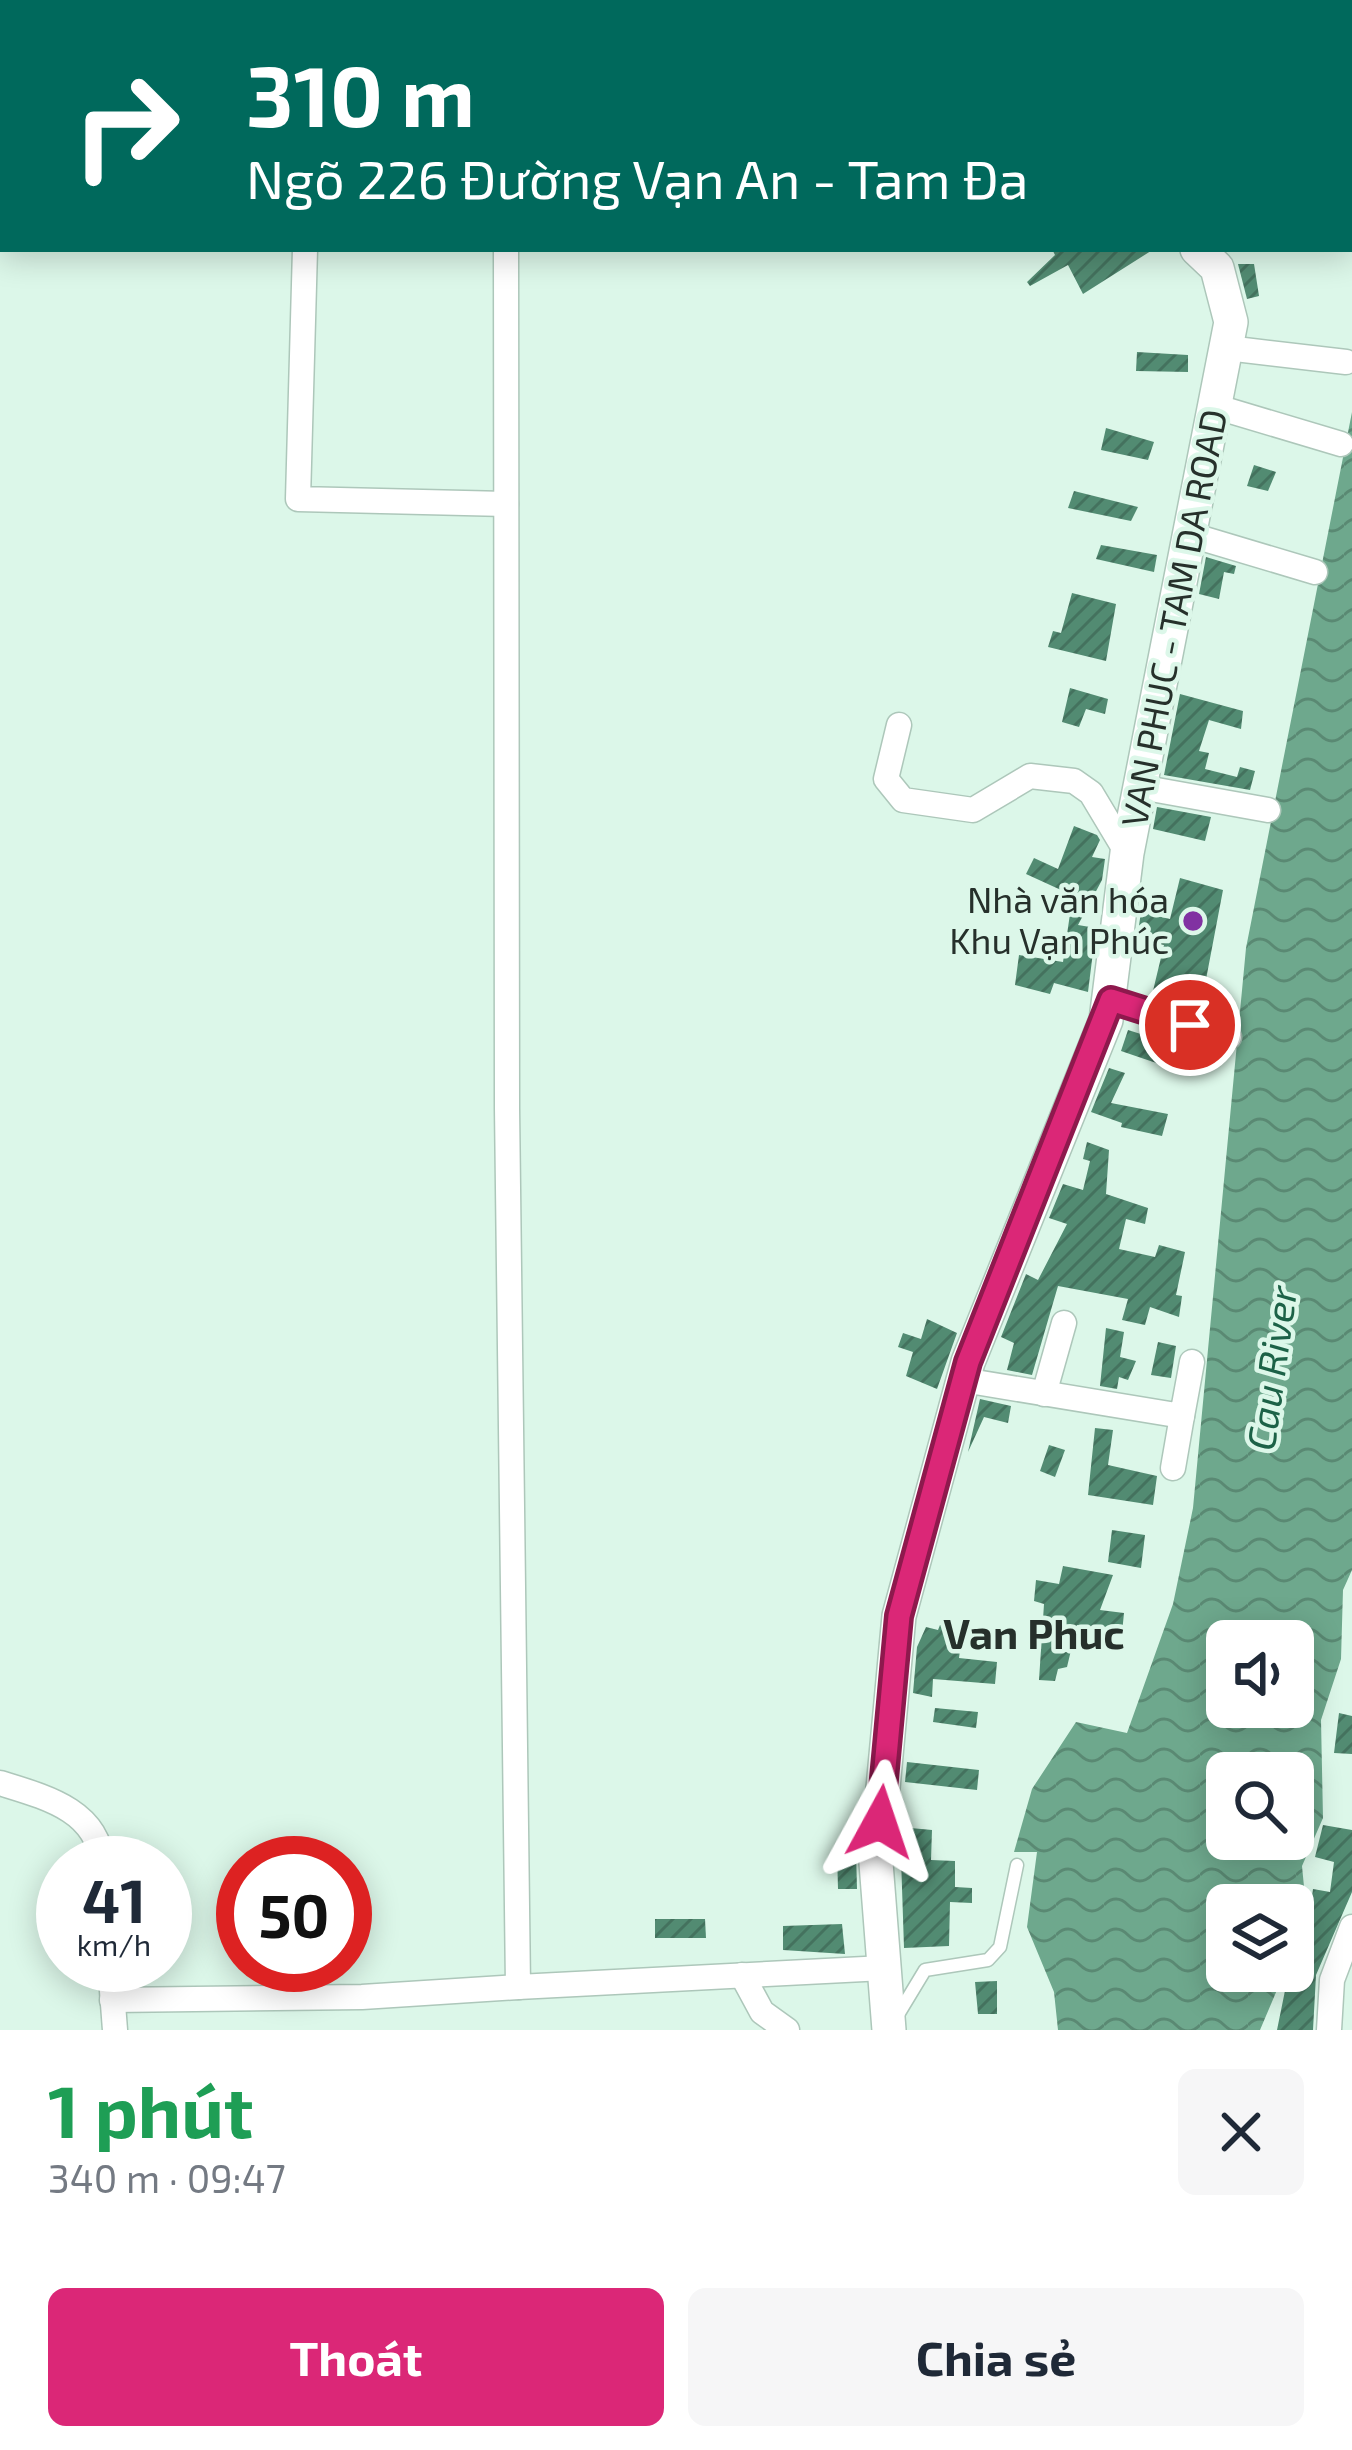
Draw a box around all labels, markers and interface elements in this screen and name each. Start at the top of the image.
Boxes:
text: 310 m [246,43,475,144]
icon: right [48,48,204,204]
text: Ngõ 226 Đường Vạn An - Tam Đa [246,145,1028,210]
street label: VAN PHUC - TAM DA ROAD [1111,405,1234,830]
place label: Nhà văn hóa Khu Vạn Phúc [949,877,1169,961]
marker: Nhà văn hóa Khu Vạn Phúc [1180,908,1206,934]
pin [1139,974,1241,1076]
icon: arrive [1157,992,1223,1058]
water label: Cau River [1236,1281,1306,1453]
district label: Van Phuc [943,1607,1125,1657]
map controls [1206,1620,1314,1992]
button: sound [1206,1620,1314,1728]
button: search [1206,1752,1314,1860]
position arrow [817,1759,943,1885]
speed limit sign: 50 [216,1836,372,1992]
text: 41 [82,1863,146,1935]
button: layers [1206,1884,1314,1992]
text: km/h [77,1926,151,1962]
text: 1 phút [48,2066,253,2152]
button: close [1178,2069,1304,2195]
text: 340 m · 09:47 [48,2154,286,2201]
button: Thoát [48,2288,664,2426]
button: Chia sẻ [688,2288,1304,2426]

